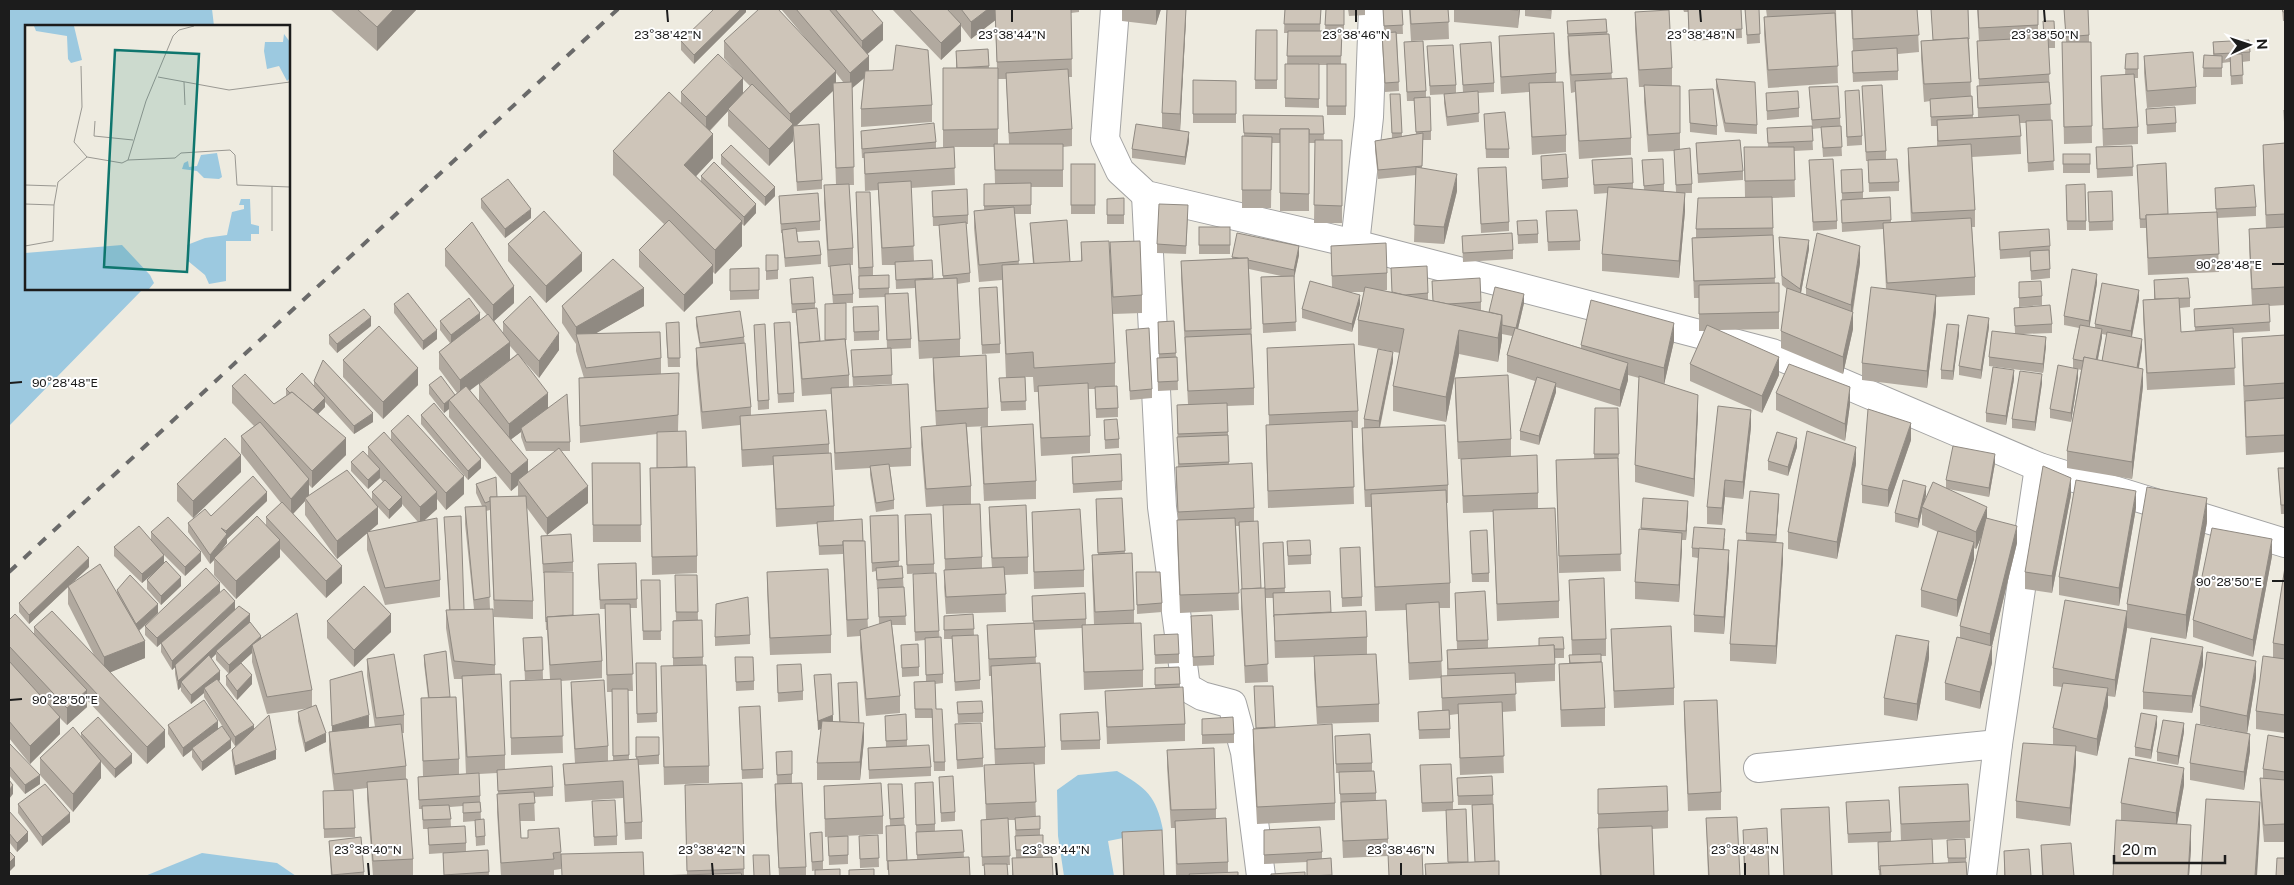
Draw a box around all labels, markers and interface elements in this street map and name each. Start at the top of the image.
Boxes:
north arrow [2224,20,2274,70]
inset map [25,25,290,290]
text: 23°38'42"N [634,28,702,42]
text: 23°38'44"N [978,28,1046,42]
text: 23°38'46"N [1322,28,1390,42]
text: 23°38'48"N [1667,28,1735,42]
text: 23°38'50"N [2011,28,2079,42]
text: N [2254,38,2270,50]
text: 90°28'48"E [2196,258,2262,272]
text: 90°28'48"E [32,376,98,390]
text: 90°28'50"E [2196,575,2262,589]
text: 90°28'50"E [32,693,98,707]
scale bar [2114,832,2225,864]
text: 20 m [2122,841,2157,858]
text: 23°38'40"N [334,843,402,857]
text: 23°38'42"N [678,843,746,857]
text: 23°38'44"N [1022,843,1090,857]
text: 23°38'46"N [1367,843,1435,857]
text: 23°38'48"N [1711,843,1779,857]

